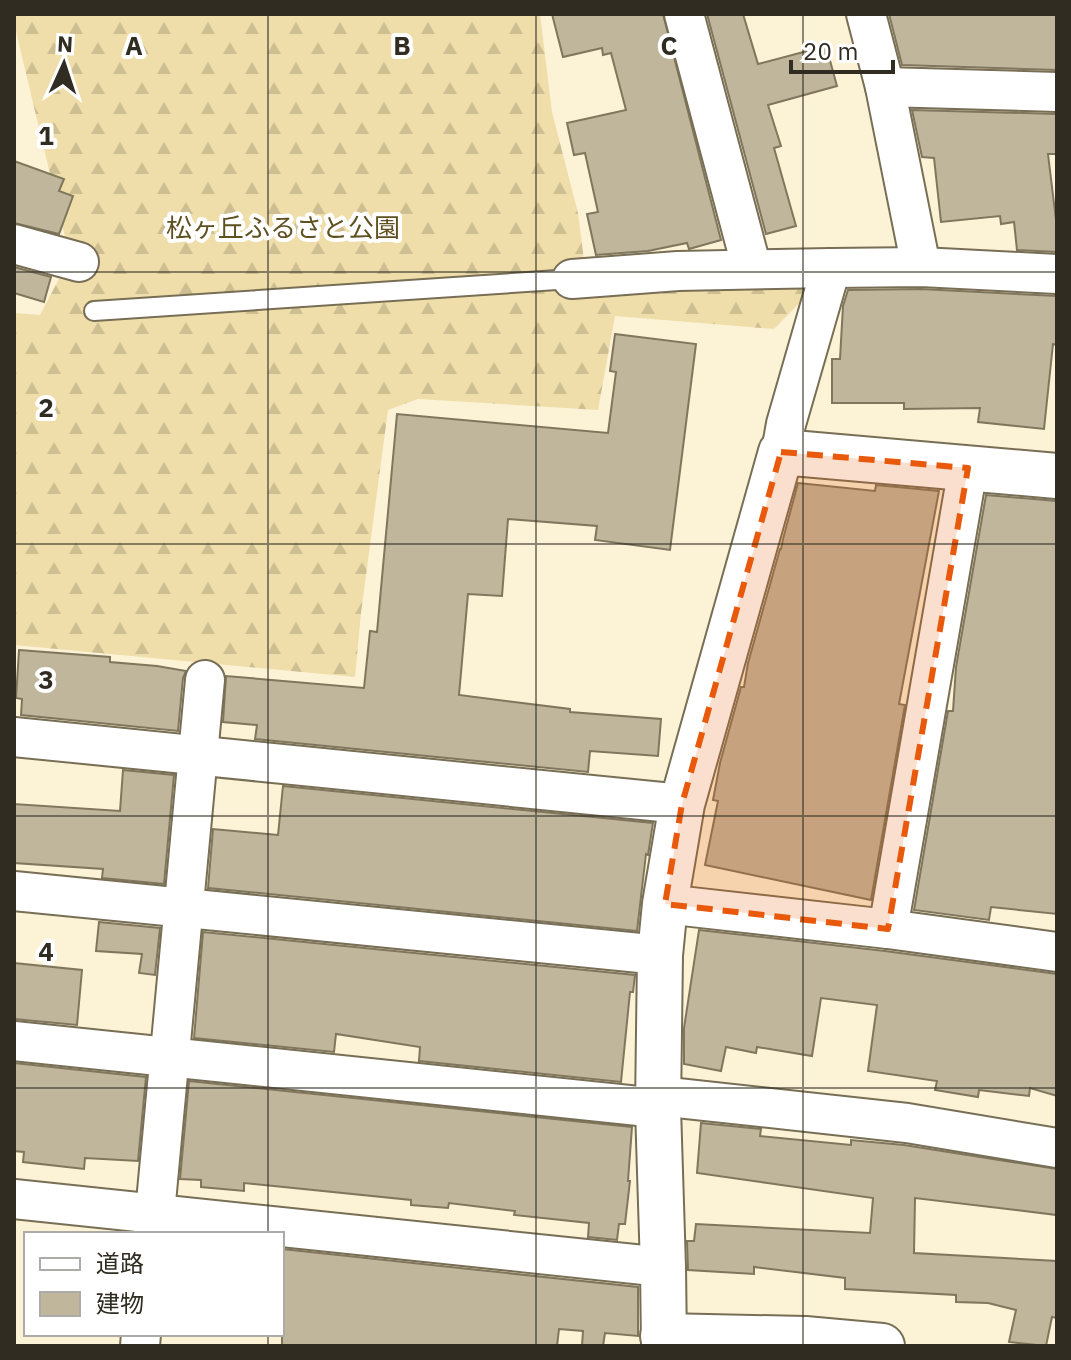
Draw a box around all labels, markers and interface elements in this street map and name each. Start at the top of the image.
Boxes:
north arrow [24,24,104,104]
scale bar [791,24,893,74]
text: A [125,28,143,62]
text: B [393,28,411,62]
text: C [661,28,678,62]
text: N [56,29,74,58]
text: 20 m [803,35,858,67]
text: 1 [38,118,54,152]
park label: 松ヶ丘ふるさと公園 [166,210,400,244]
text: 2 [38,390,54,424]
text: 3 [38,662,54,696]
text: 4 [38,934,54,968]
legend [24,1232,284,1336]
text: 道路 [96,1247,144,1279]
text: 建物 [96,1287,144,1319]

